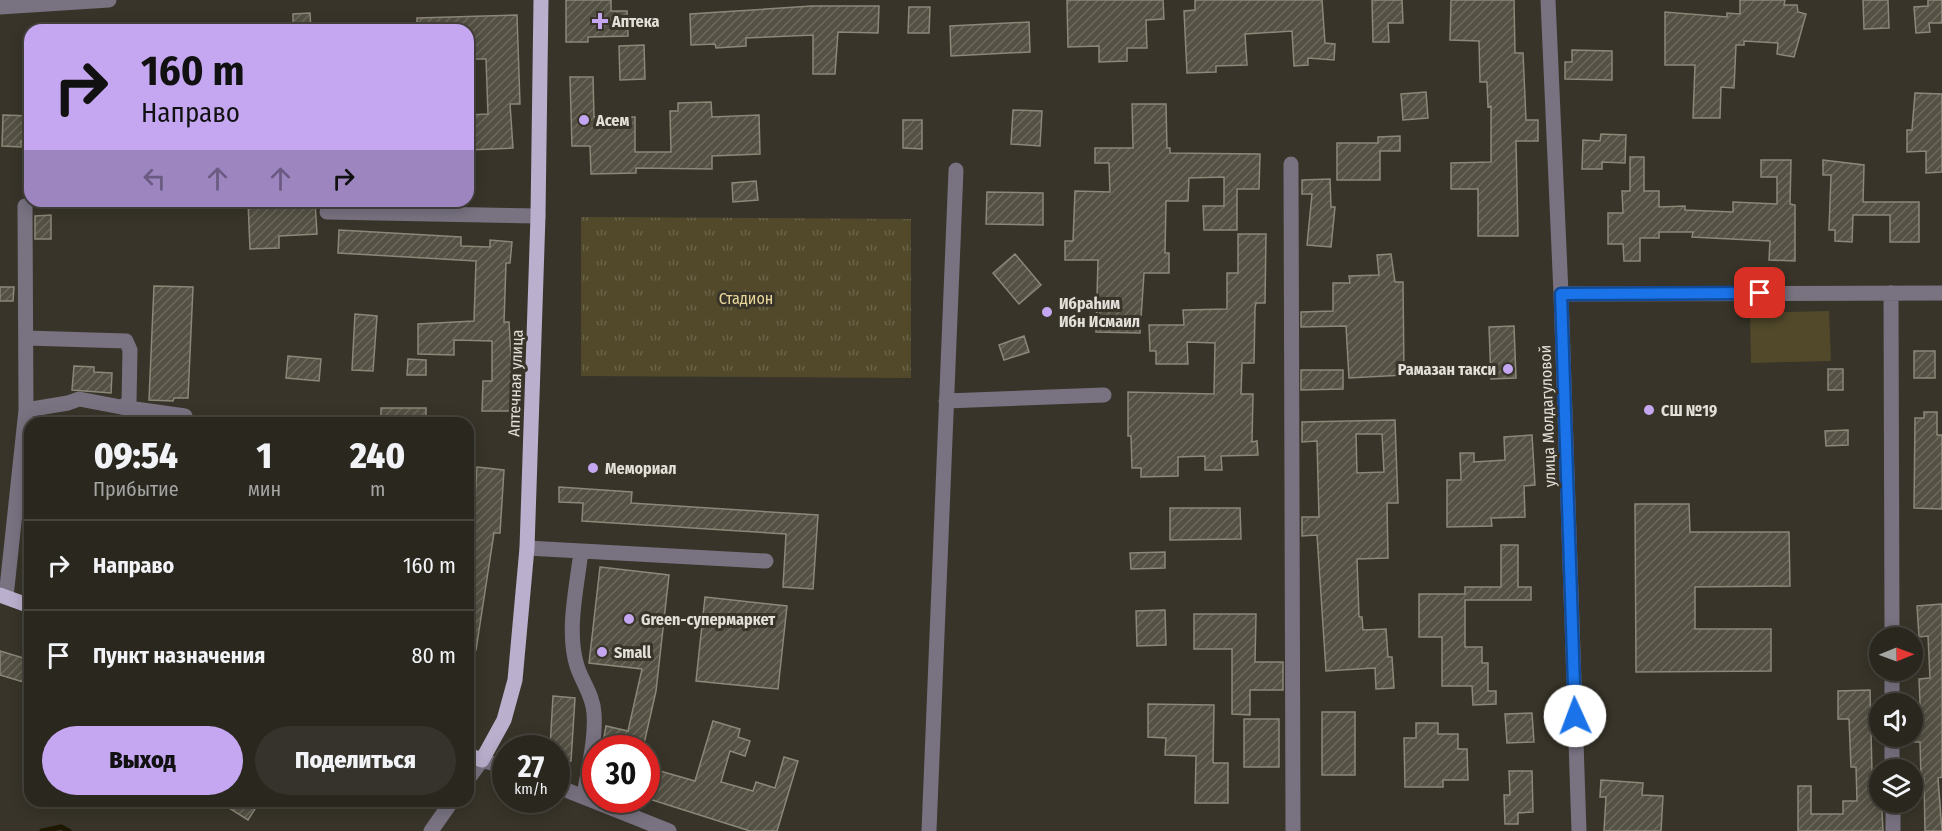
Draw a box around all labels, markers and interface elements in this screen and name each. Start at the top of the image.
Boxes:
place label: Аптека [611,12,660,31]
marker: Аптека [593,14,607,28]
text: 160 m [141,46,244,96]
icon: right [42,48,120,126]
text: Направо [141,97,240,129]
place label: Асем [595,111,629,130]
marker: Асем [577,113,591,127]
icon: left [138,162,171,195]
icon: ahead [201,162,234,195]
icon: ahead [264,162,297,195]
icon: right [327,162,360,195]
pin [1734,267,1785,318]
icon: arrive [1743,276,1776,309]
park label: Стадион [719,289,773,308]
place label: Ибраһим Ибн Исмаил [1059,294,1140,331]
marker: Ибраһим Ибн Исмаил [1040,305,1054,319]
street label: Аптечная улица [504,329,527,437]
street label: улица Молдагуловой [1536,344,1559,487]
place label: Рамазан такси [1398,360,1496,379]
marker: Рамазан такси [1501,362,1515,376]
place label: СШ №19 [1661,401,1717,420]
marker: СШ №19 [1642,403,1656,417]
text: 09:54 [94,434,178,478]
text: 1 [257,434,272,478]
text: 240 [350,434,405,478]
place label: Мемориал [605,459,676,478]
marker: Мемориал [586,461,600,475]
text: Прибытие [93,477,179,501]
text: мин [248,477,281,501]
text: m [370,477,385,501]
icon: right [42,549,75,582]
text: Направо [93,552,174,579]
text: 160 m [403,552,456,579]
place label: Green-супермаркет [641,610,775,629]
marker: Green-супермаркет [622,612,636,626]
north arrow [1869,627,1923,681]
map controls [1869,627,1923,813]
icon: arrive [42,639,75,672]
text: Пункт назначения [93,642,265,669]
text: 80 m [411,642,456,669]
place label: Small [614,643,652,662]
marker: Small [595,645,609,659]
position arrow [1543,684,1607,748]
button: sound [1869,693,1923,747]
button: Выход [42,726,243,795]
button: Поделиться [255,726,456,795]
speed limit sign: 30 [582,735,660,813]
text: 27 [518,749,544,785]
button: layers [1869,759,1923,813]
text: km/h [514,780,548,798]

